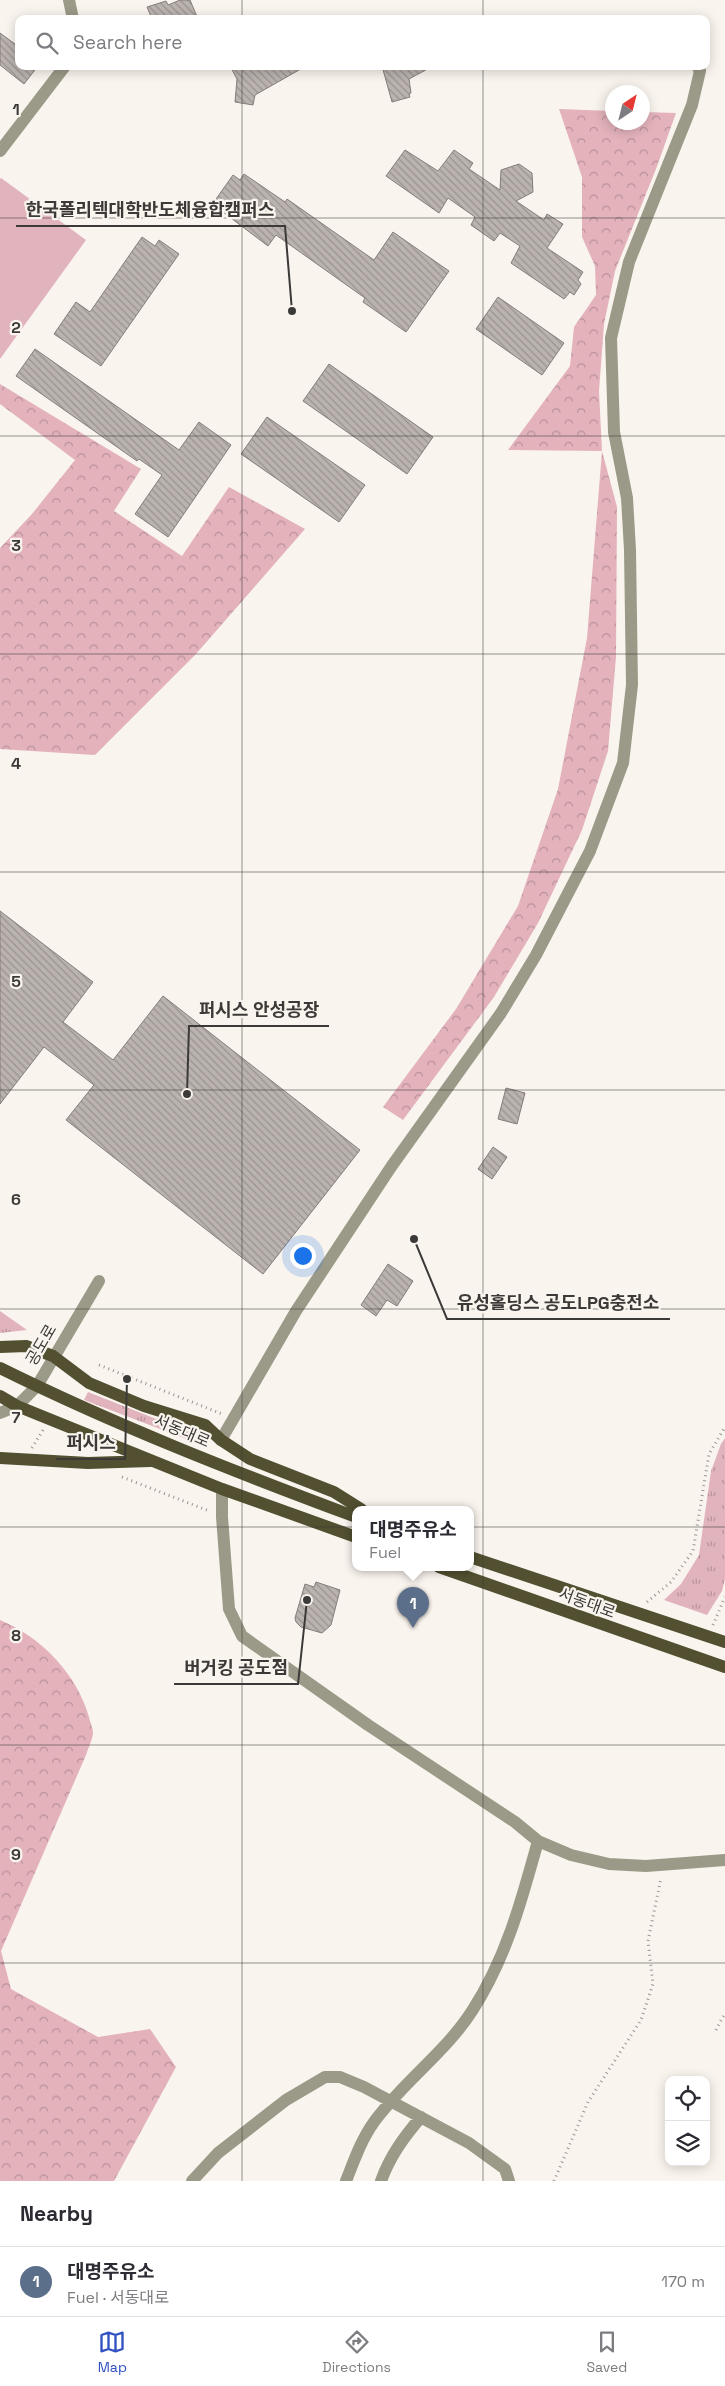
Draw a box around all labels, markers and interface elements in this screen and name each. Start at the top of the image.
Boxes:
search box [15,15,710,70]
icon: search [33,29,61,57]
text: Search here [73,30,183,55]
north arrow [605,85,650,130]
text: 1 [12,99,20,120]
callout: 한국폴리텍대학반도체융합캠퍼스 [16,193,285,226]
text: 한국폴리텍대학반도체융합캠퍼스 [26,198,274,221]
text: 2 [11,317,21,338]
text: 3 [11,535,21,556]
text: 4 [11,753,21,774]
text: 5 [11,971,21,992]
callout: 퍼시스 안성공장 [189,993,329,1026]
text: 퍼시스 안성공장 [199,998,320,1021]
text: 6 [11,1189,21,1210]
your location [290,1243,316,1269]
callout: 유성홀딩스 공도LPG충전소 [447,1286,670,1319]
text: 유성홀딩스 공도LPG충전소 [457,1291,659,1314]
street label: 공도로 [21,1320,61,1369]
text: 7 [12,1407,21,1428]
street label: 서동대로 [151,1410,213,1452]
callout: 퍼시스 [56,1426,125,1459]
text: 퍼시스 [66,1431,116,1454]
popup [352,1506,474,1571]
text: 대명주유소 [369,1517,457,1542]
text: Fuel [369,1542,401,1563]
street label: 서동대로 [556,1583,619,1623]
pin: 1 [397,1587,429,1628]
text: 8 [11,1625,21,1646]
callout: 버거킹 공도점 [174,1651,298,1684]
text: 버거킹 공도점 [184,1656,288,1679]
text: 9 [11,1844,21,1865]
map controls [665,2076,710,2166]
button: locate [665,2076,710,2121]
button: layers [665,2121,710,2166]
text: Nearby [20,2200,93,2227]
text: 대명주유소 [67,2259,154,2284]
text: 1 [32,2271,40,2292]
text: 170 m [661,2271,705,2292]
text: Fuel · 서동대로 [67,2287,169,2308]
tab: Map [98,2328,127,2376]
tab: Directions [322,2328,391,2376]
tab: Saved [586,2328,627,2376]

